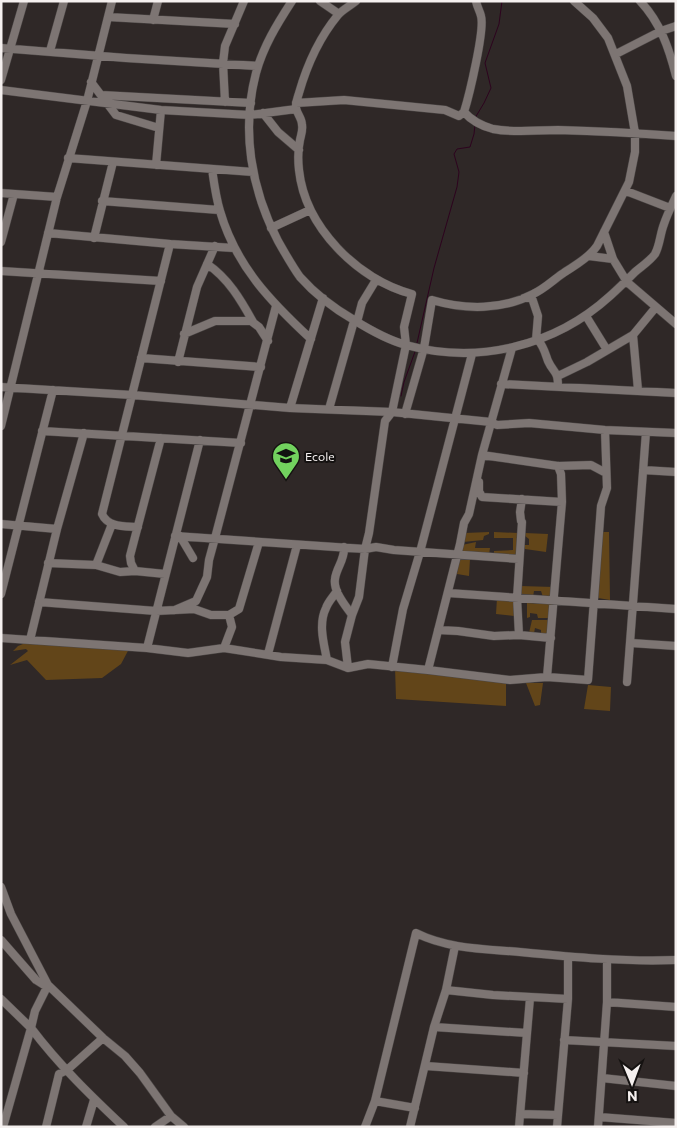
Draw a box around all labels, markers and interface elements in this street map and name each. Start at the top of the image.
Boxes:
school or university icon: Ecole [271,441,301,480]
place label: Ecole [305,449,335,463]
north arrow [607,1058,657,1108]
text: N [627,1088,638,1105]

